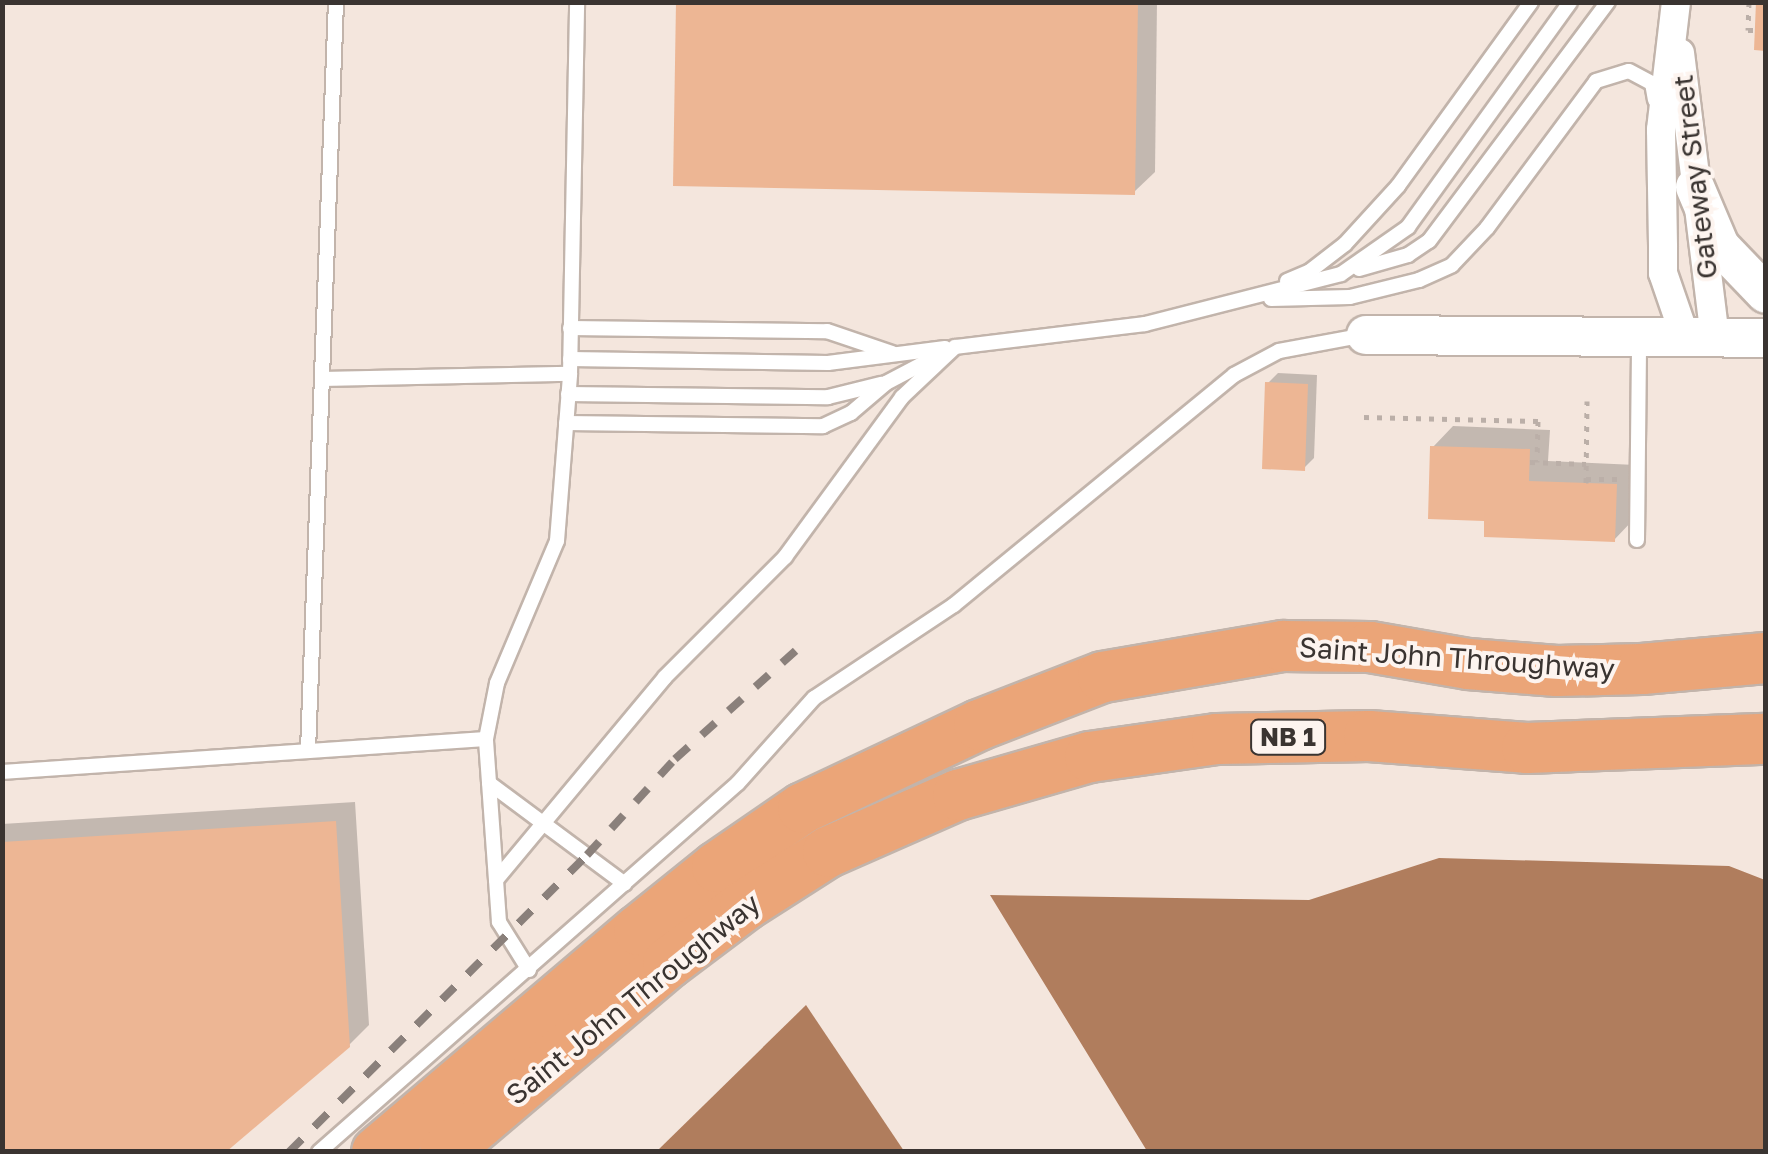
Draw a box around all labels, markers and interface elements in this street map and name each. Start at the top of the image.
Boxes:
street label: Gateway Street [1666,73,1724,281]
street label: Saint John Throughway [1298,630,1616,686]
road number: NB 1 [1248,717,1328,757]
street label: Saint John Throughway [500,886,766,1112]

